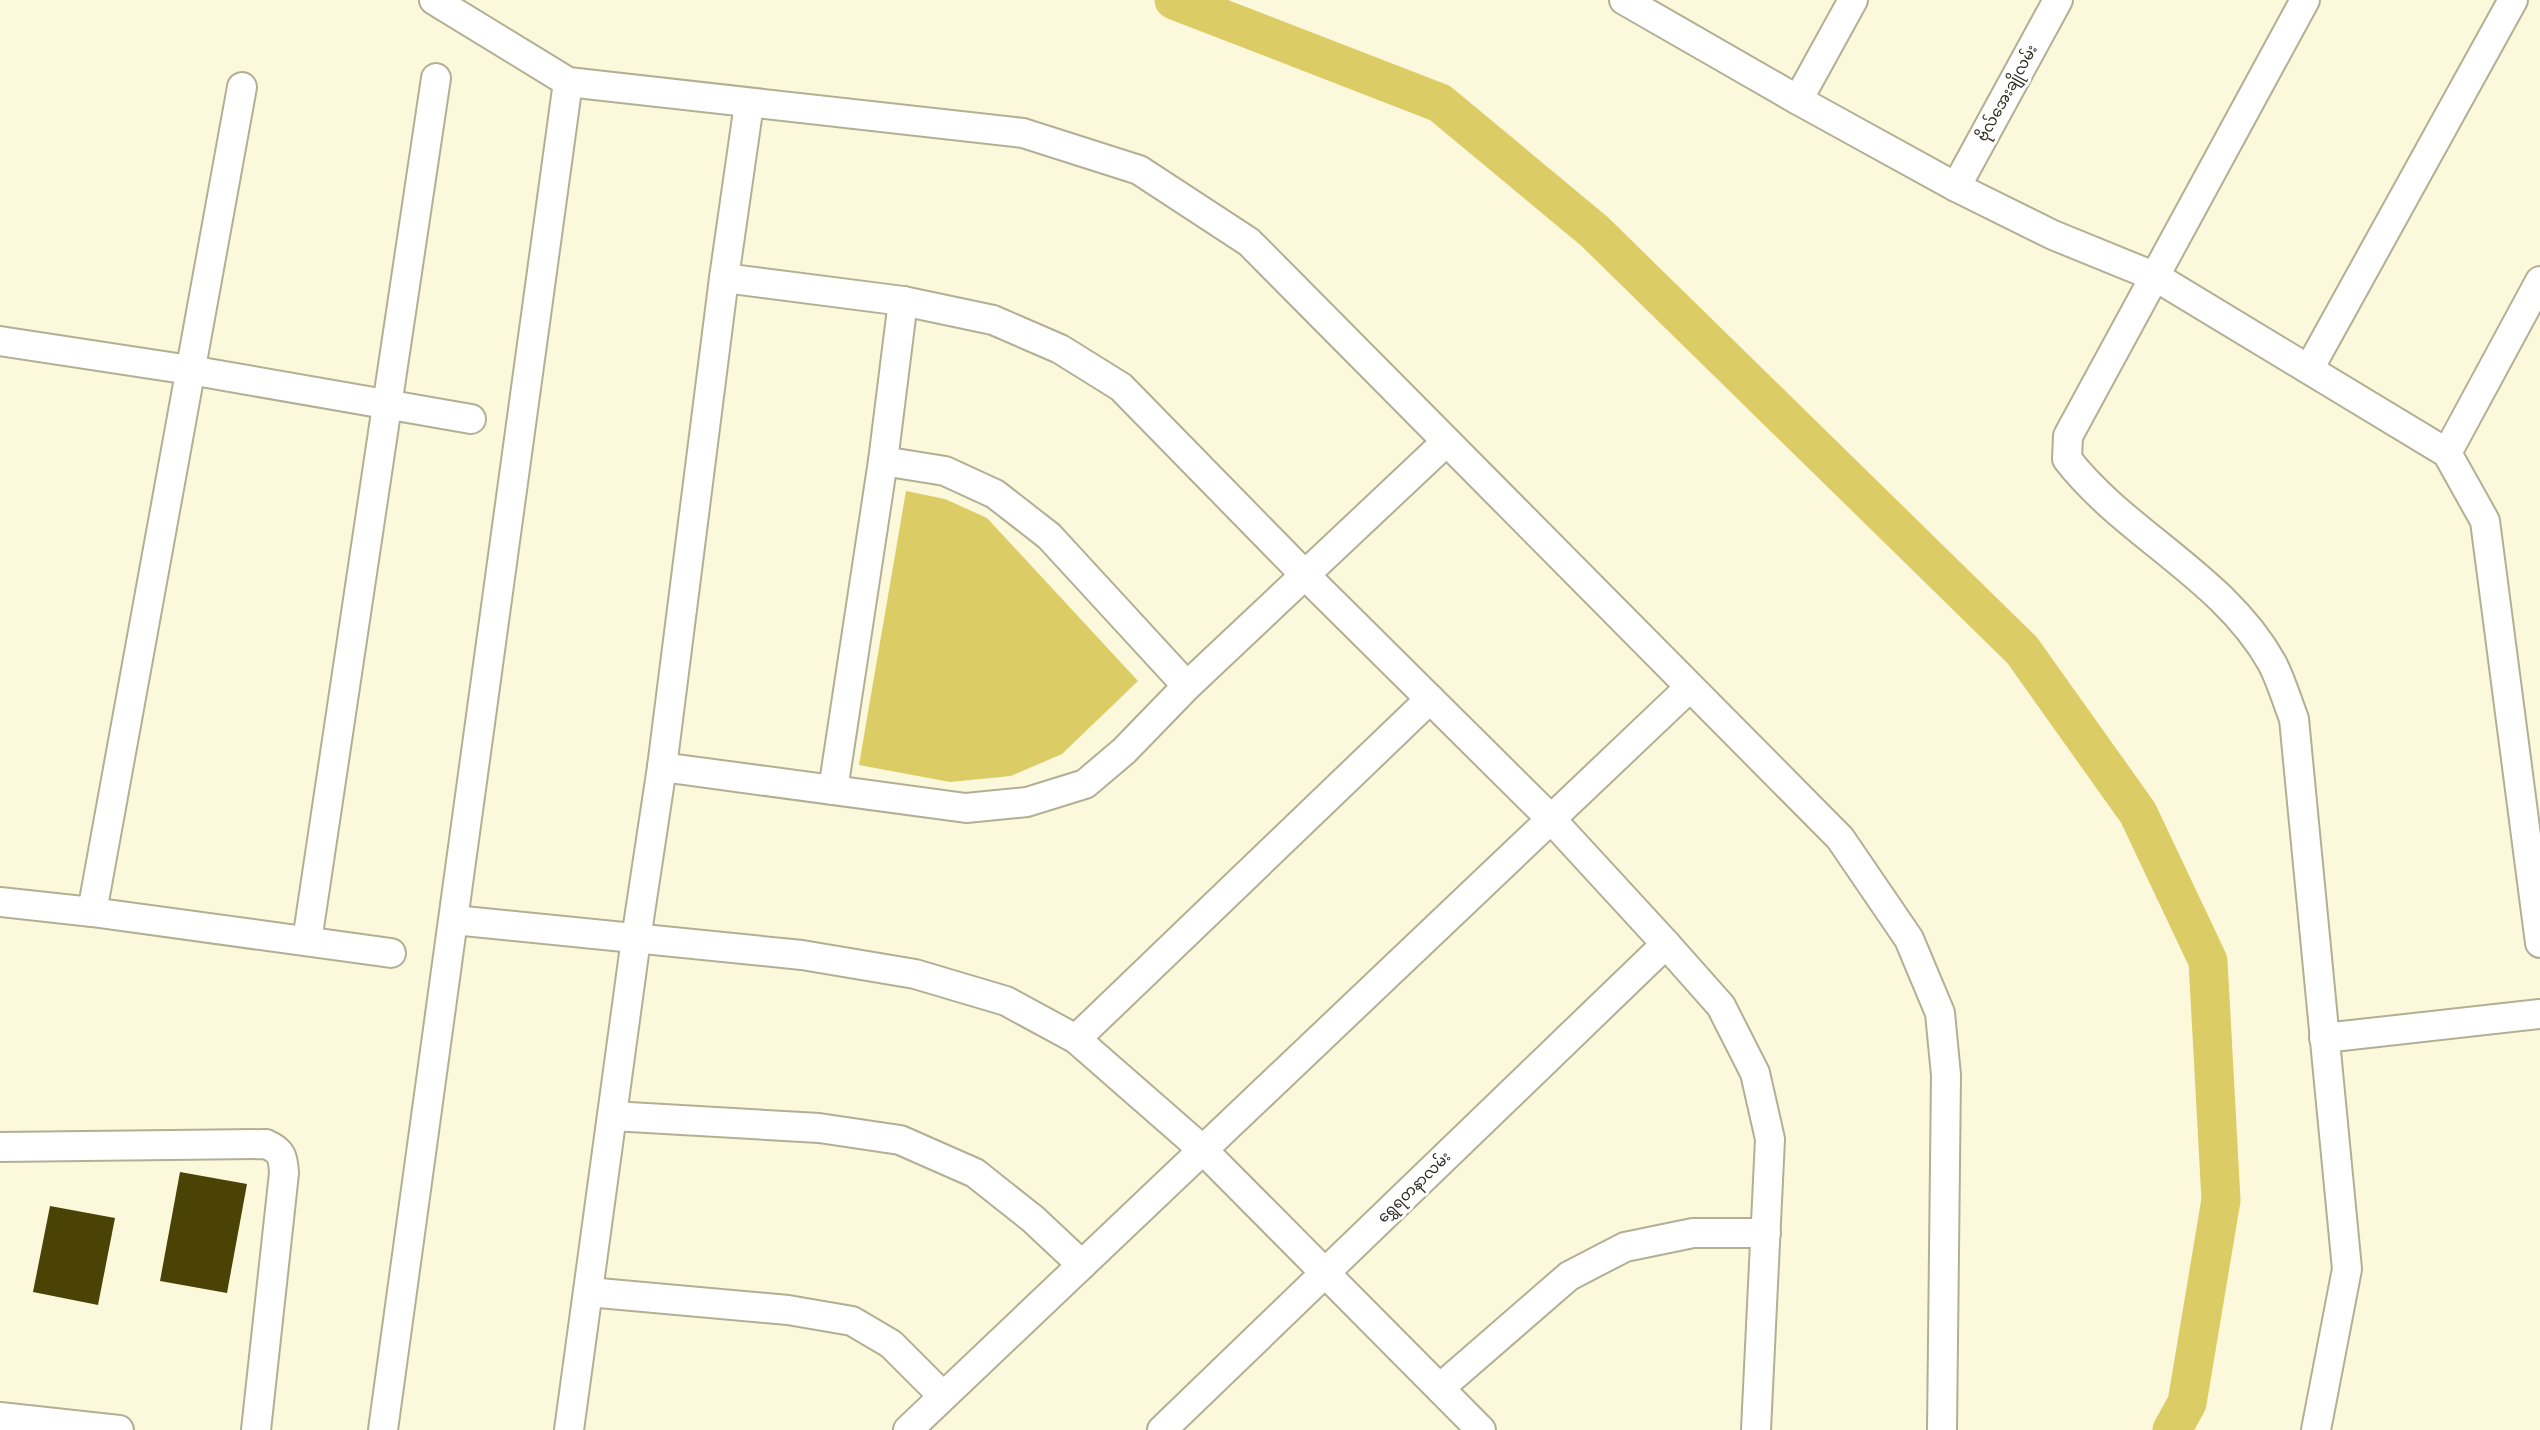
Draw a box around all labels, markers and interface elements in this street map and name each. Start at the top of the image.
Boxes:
street label: ဗိုလ်အေးချိုလမ်း [1972,41,2044,146]
street label: ရွှေရတနာလမ်း [1373,1147,1456,1228]

